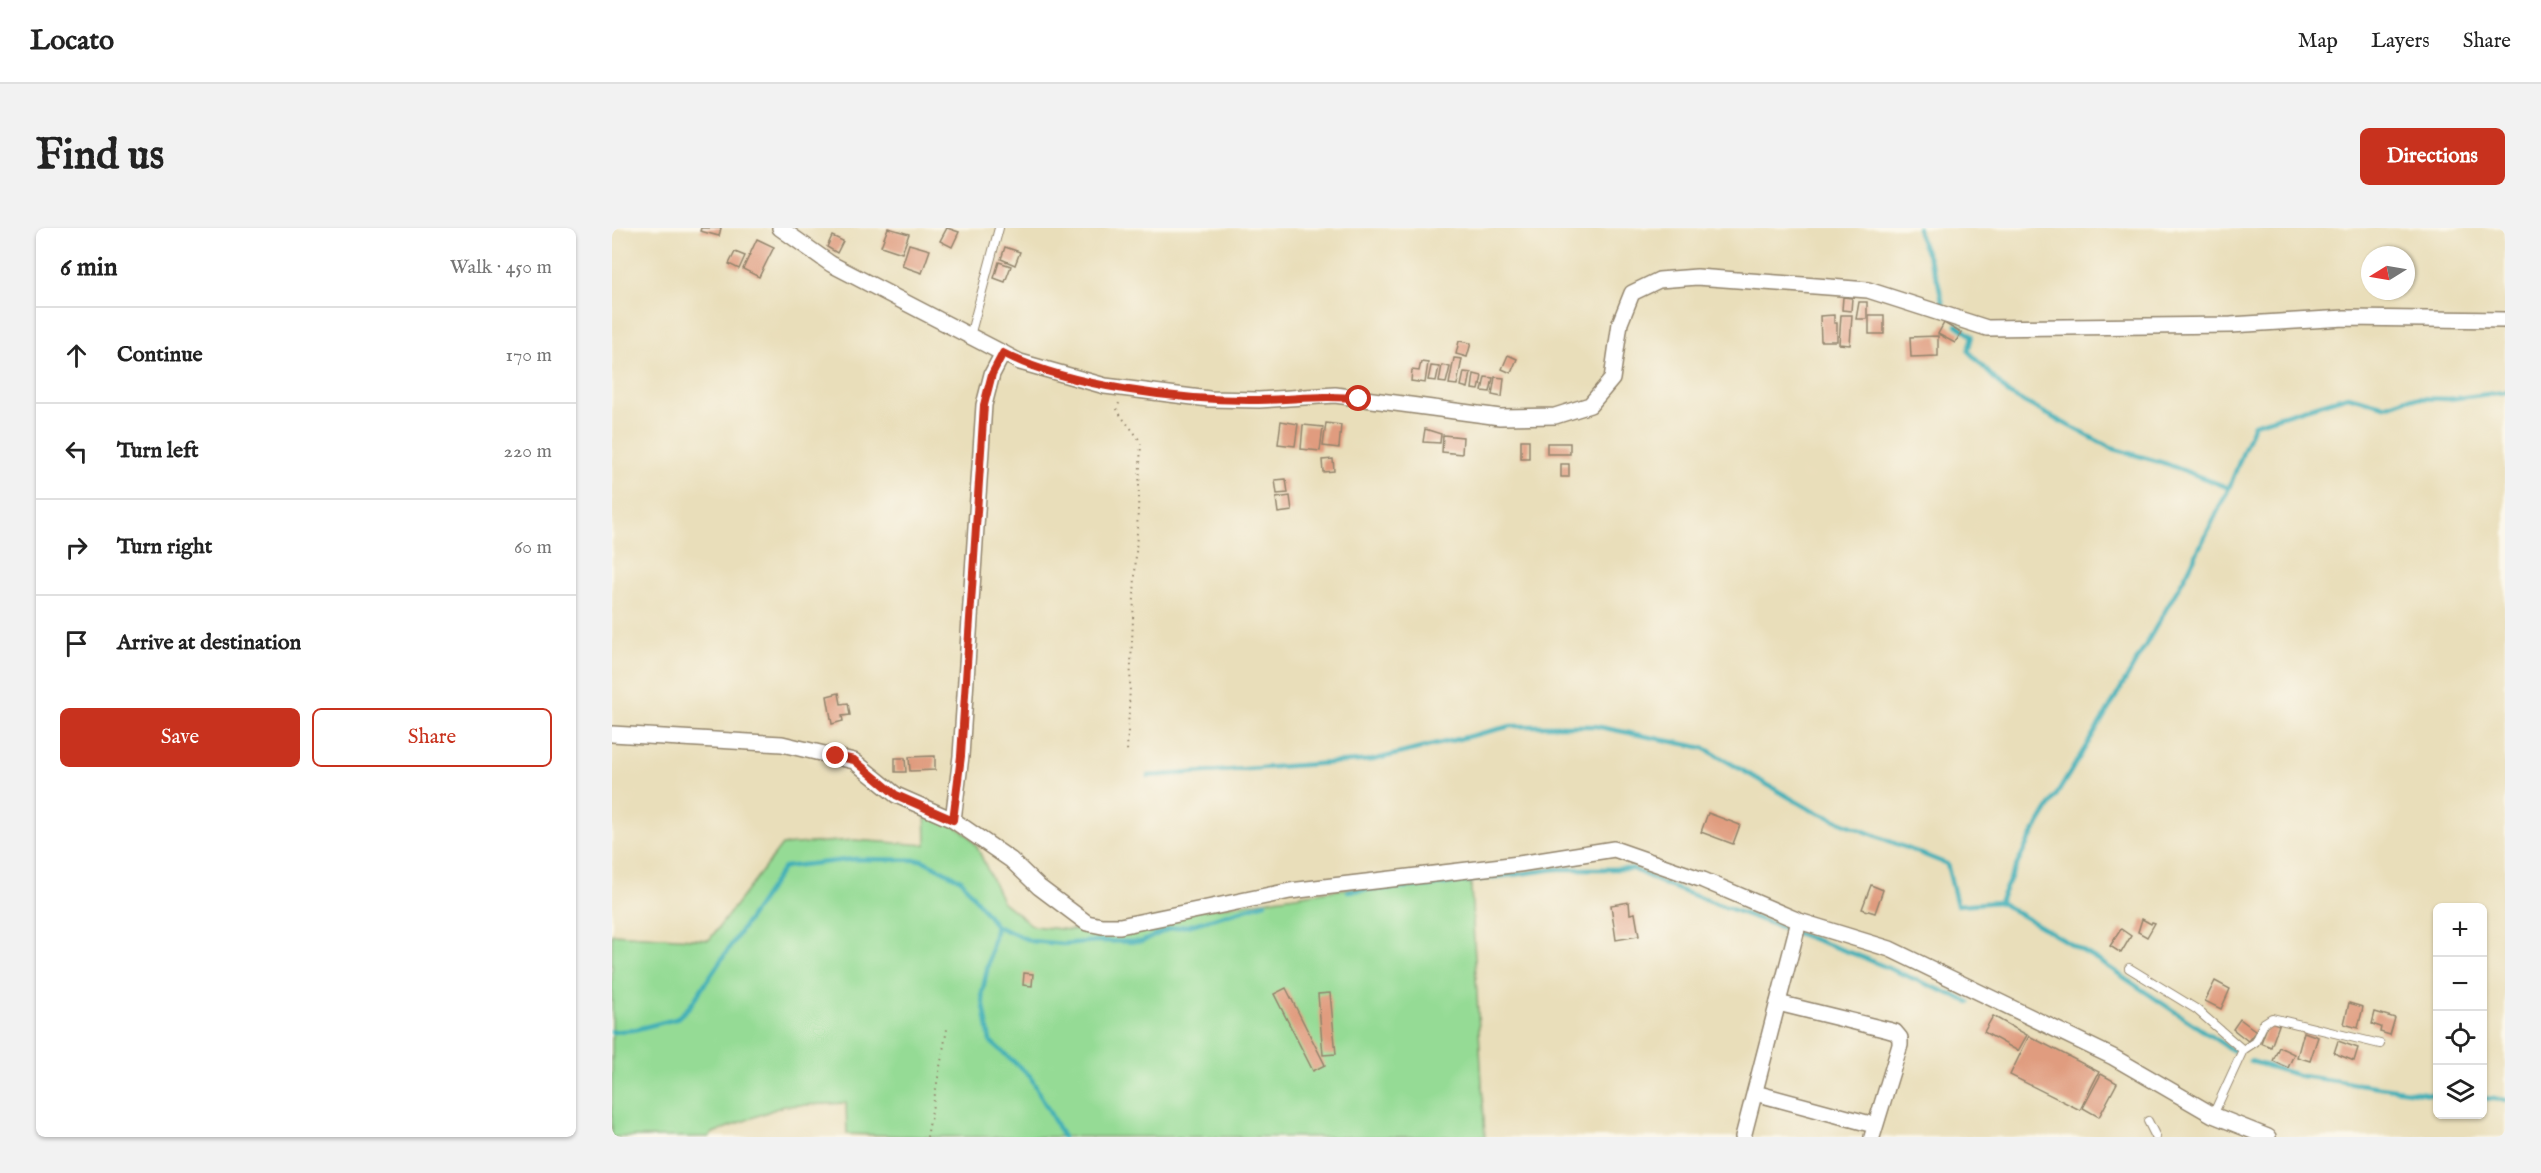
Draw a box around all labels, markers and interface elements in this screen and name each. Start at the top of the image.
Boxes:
text: Locato [30,24,114,59]
text: Map [2298,28,2338,55]
text: Layers [2371,28,2430,55]
text: Share [2463,28,2511,55]
button: Directions [2360,128,2505,185]
text: Find us [36,130,164,183]
north arrow [2361,246,2415,300]
text: 6 min [60,251,118,284]
text: Walk · 450 m [450,255,552,280]
icon: ahead [60,339,93,372]
text: Continue [117,341,203,369]
text: 170 m [506,343,552,368]
route start [1345,385,1371,411]
icon: left [60,435,93,468]
text: Turn left [117,437,199,465]
text: 220 m [504,439,552,464]
icon: right [60,531,93,564]
text: Turn right [117,533,212,561]
text: 60 m [514,535,552,560]
icon: arrive [60,627,93,660]
text: Arrive at destination [117,629,301,657]
button: Save [60,708,300,767]
button: Share [312,708,552,767]
route end [822,742,848,768]
map controls [2433,903,2487,1119]
button: + [2433,903,2487,957]
button: − [2433,957,2487,1011]
button: locate [2433,1011,2487,1065]
button: layers [2433,1065,2487,1119]

